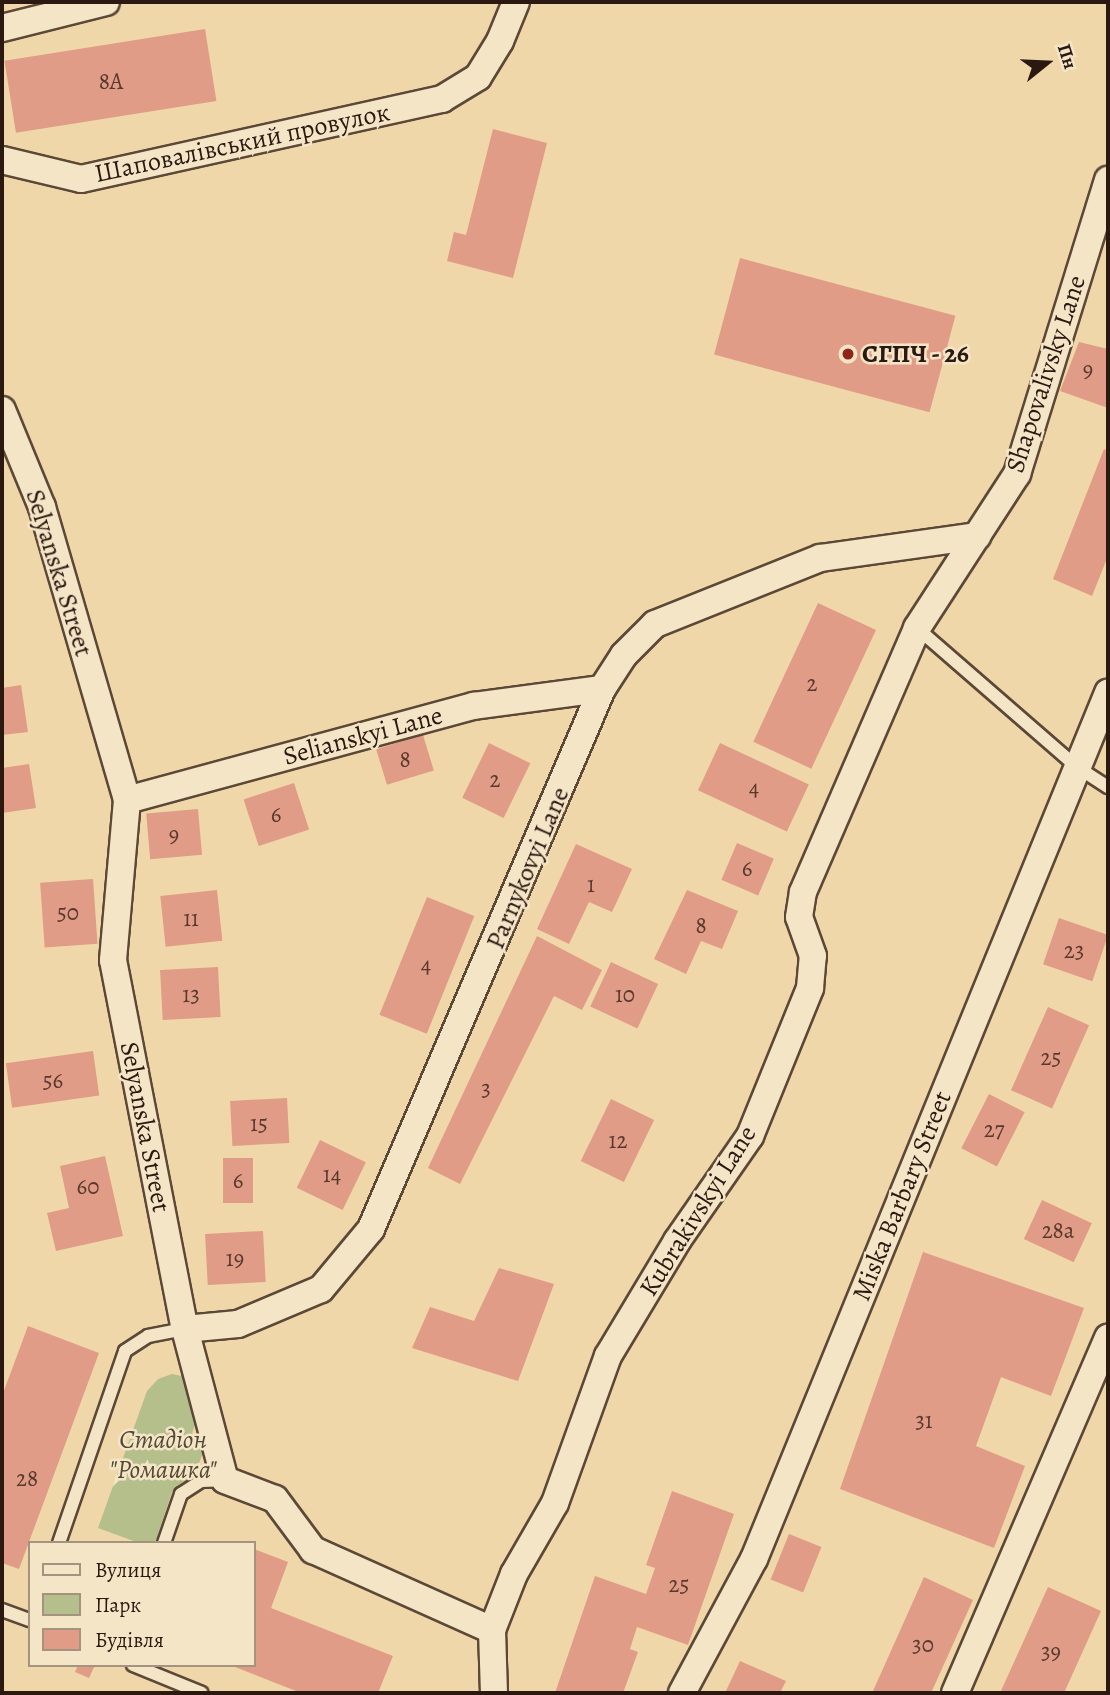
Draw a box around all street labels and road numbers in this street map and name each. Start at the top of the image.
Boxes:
street label: Шаповалівський провулок [92,96,392,190]
street label: Shapovalivsky Lane [999,271,1093,477]
street label: Selyanska Street [19,486,99,660]
street label: Selianskyi Lane [280,700,446,772]
street label: Parnykovyi Lane [480,782,576,954]
street label: Selyanska Street [113,1039,177,1215]
street label: Miska Barbary Street [846,1087,958,1305]
street label: Kubrakivskyi Lane [633,1120,763,1302]

